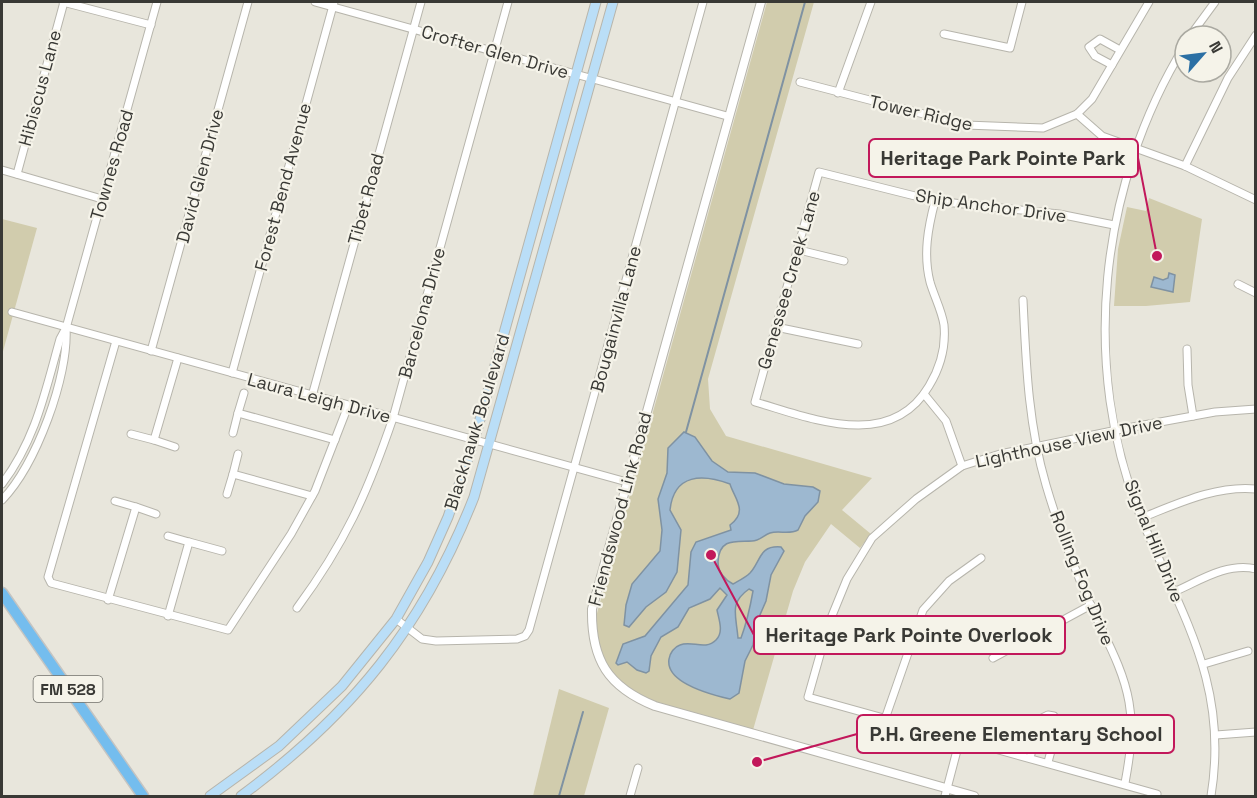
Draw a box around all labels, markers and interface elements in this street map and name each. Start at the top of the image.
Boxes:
street label: Crofter Glen Drive [419,19,571,84]
north arrow [1173,24,1233,84]
street label: Hibiscus Lane [13,27,66,149]
text: N [1204,38,1228,57]
street label: Tower Ridge [867,89,975,136]
street label: Forest Bend Avenue [249,100,316,273]
street label: David Glen Drive [171,106,228,245]
street label: Townes Road [85,107,138,223]
callout: Heritage Park Pointe Park [869,139,1138,177]
text: Heritage Park Pointe Park [881,145,1125,171]
street label: Tibet Road [342,151,389,247]
street label: Ship Anchor Drive [914,184,1068,227]
street label: Genessee Creek Lane [752,188,825,372]
street label: Bougainvilla Lane [585,243,646,395]
street label: Barcelona Drive [393,245,450,381]
street label: Blackhawk Boulevard [439,331,514,513]
street label: Laura Leigh Drive [245,367,393,428]
street label: Friendswood Link Road [583,409,657,608]
street label: Lighthouse View Drive [973,410,1165,473]
street label: Signal Hill Drive [1119,476,1190,605]
street label: Rolling Fog Drive [1045,507,1120,648]
callout: Heritage Park Pointe Overlook [754,616,1065,654]
text: Heritage Park Pointe Overlook [765,622,1053,648]
road number: FM 528 [34,676,103,702]
callout: P.H. Greene Elementary School [857,715,1174,753]
text: P.H. Greene Elementary School [869,721,1163,747]

